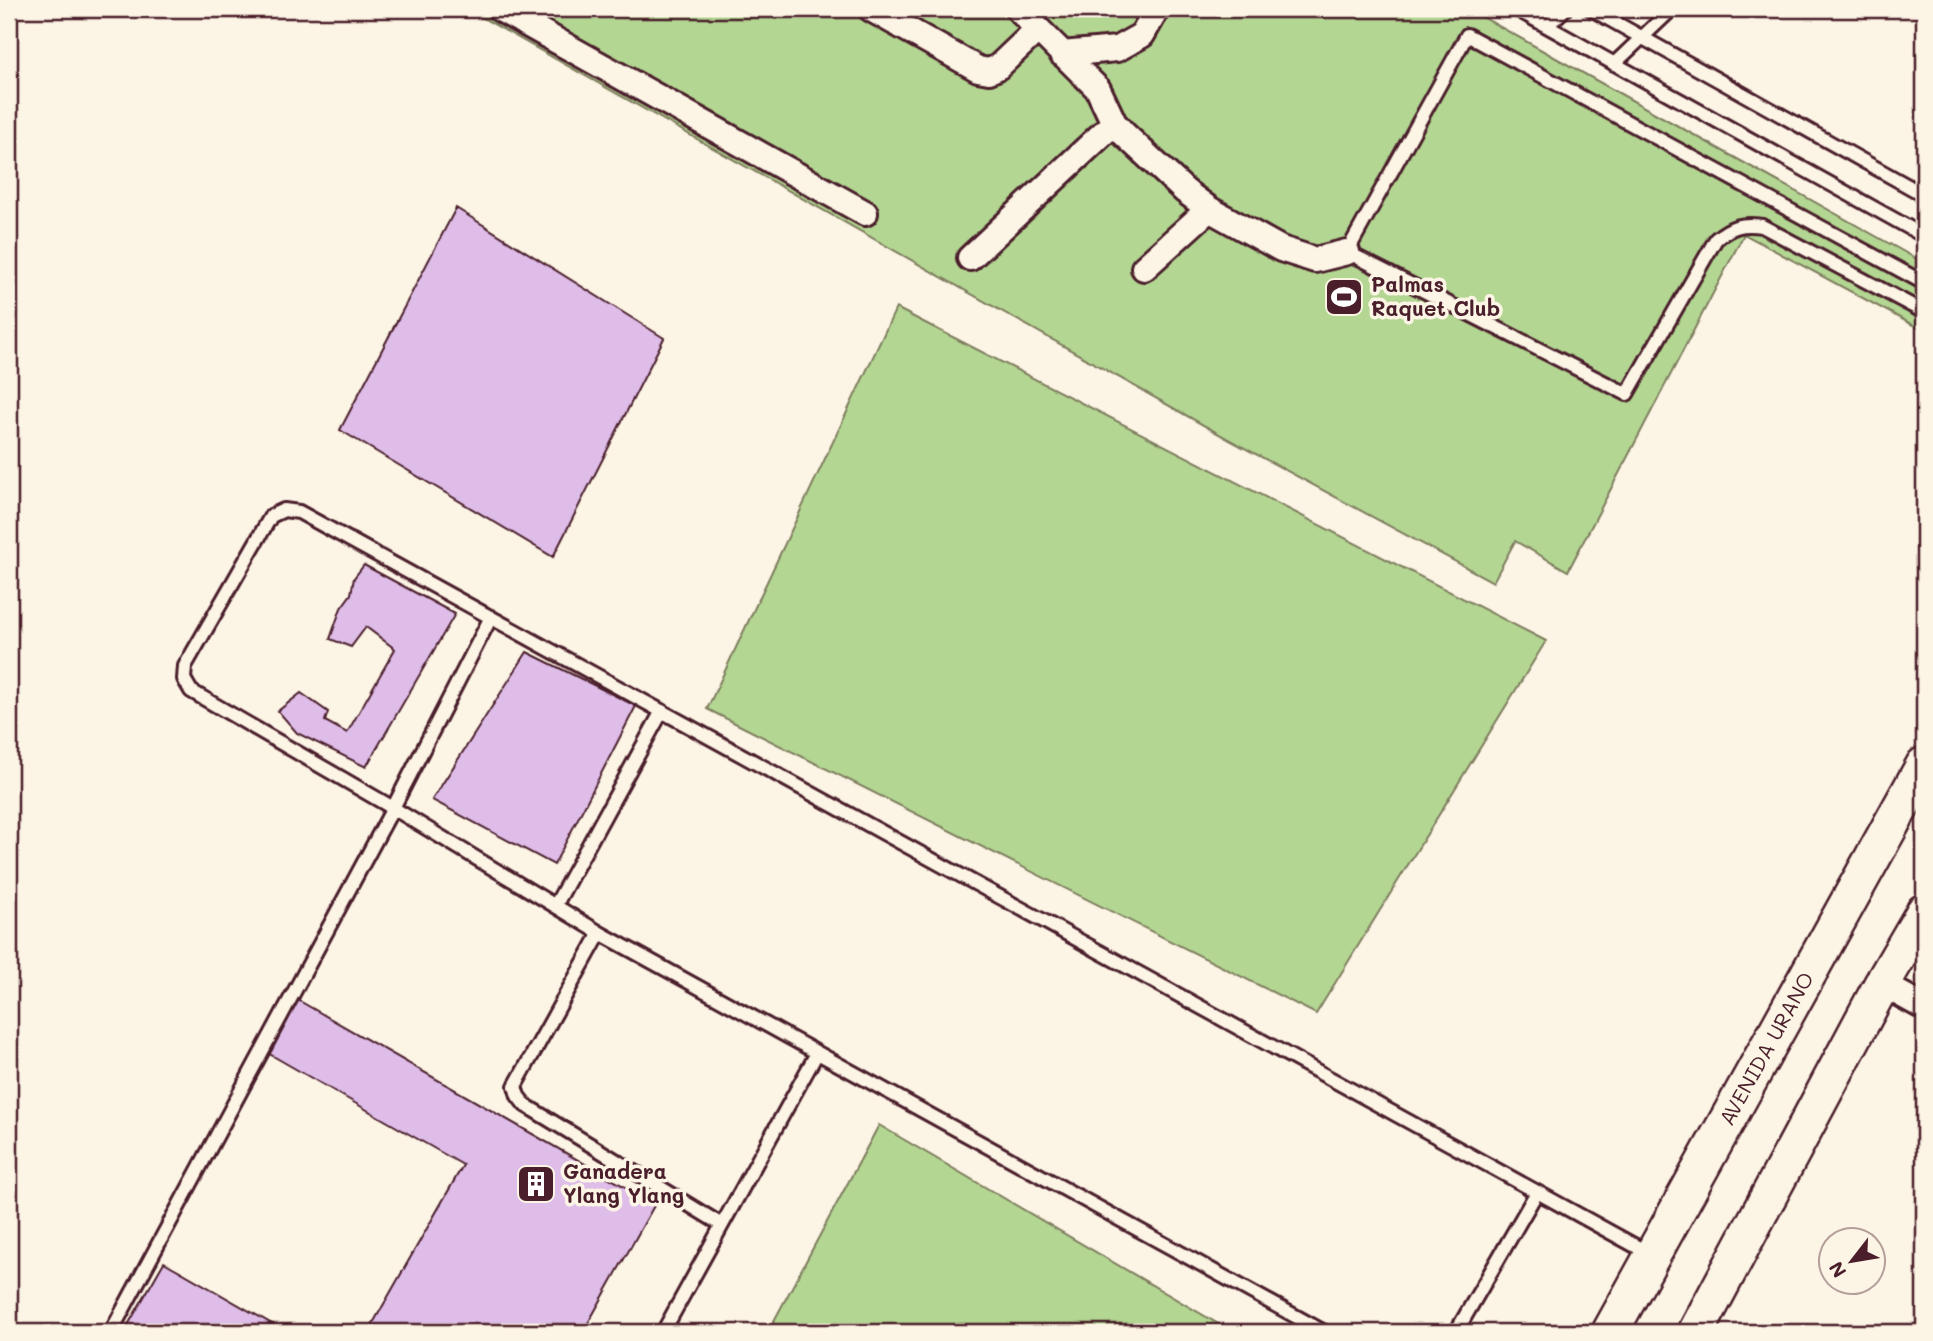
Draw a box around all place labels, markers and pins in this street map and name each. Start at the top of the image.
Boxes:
place label: Palmas Raquet Club [1371,270,1500,321]
sports icon: Palmas Raquet Club [1323,276,1365,318]
place label: Ganadera Ylang Ylang [563,1157,684,1208]
building icon: Ganadera Ylang Ylang [515,1163,557,1205]

